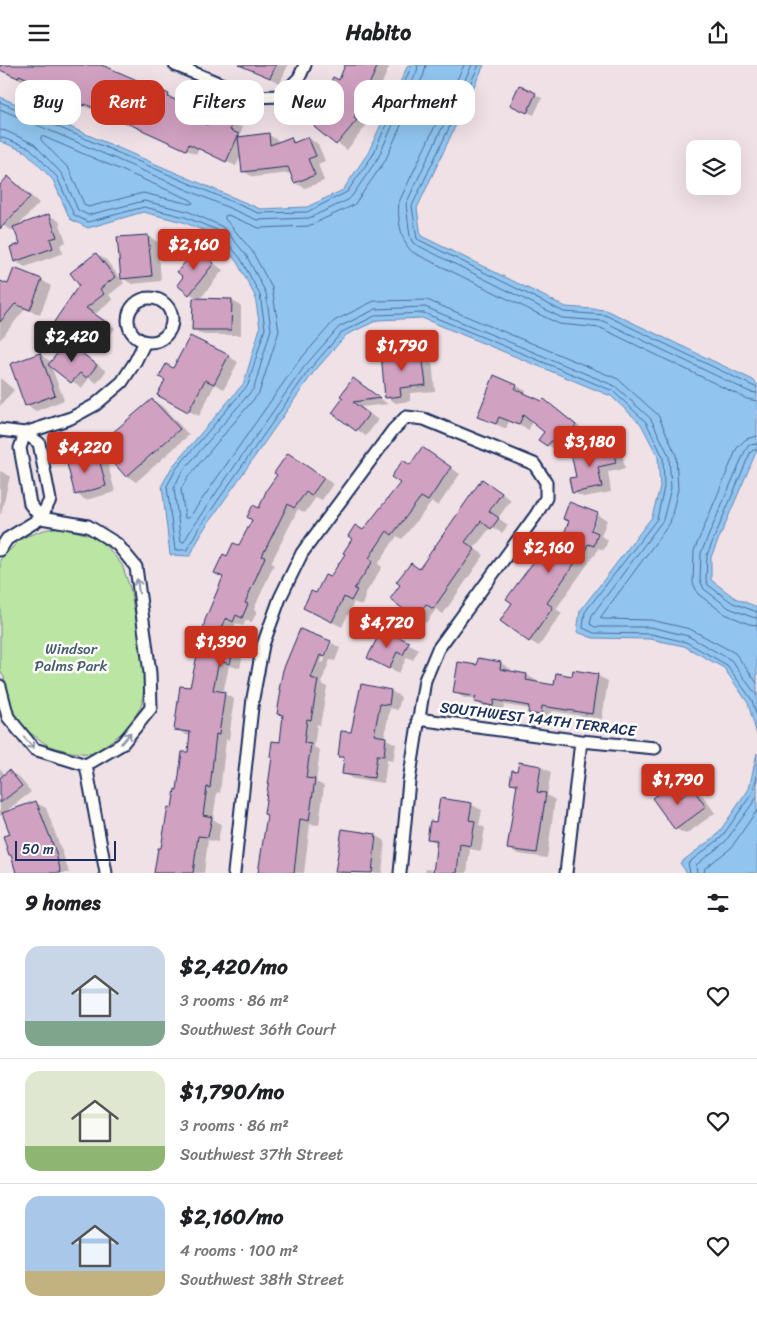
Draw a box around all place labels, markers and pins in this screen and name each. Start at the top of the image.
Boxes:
pin: $2,160 [153,229,235,271]
pin: $2,420 [31,321,113,363]
pin: $1,790 [361,329,443,372]
pin: $3,180 [549,425,631,468]
pin: $4,220 [44,431,126,474]
pin: $2,160 [508,531,590,574]
pin: $4,720 [346,607,428,649]
pin: $1,390 [180,625,262,668]
pin: $1,790 [637,763,719,806]

